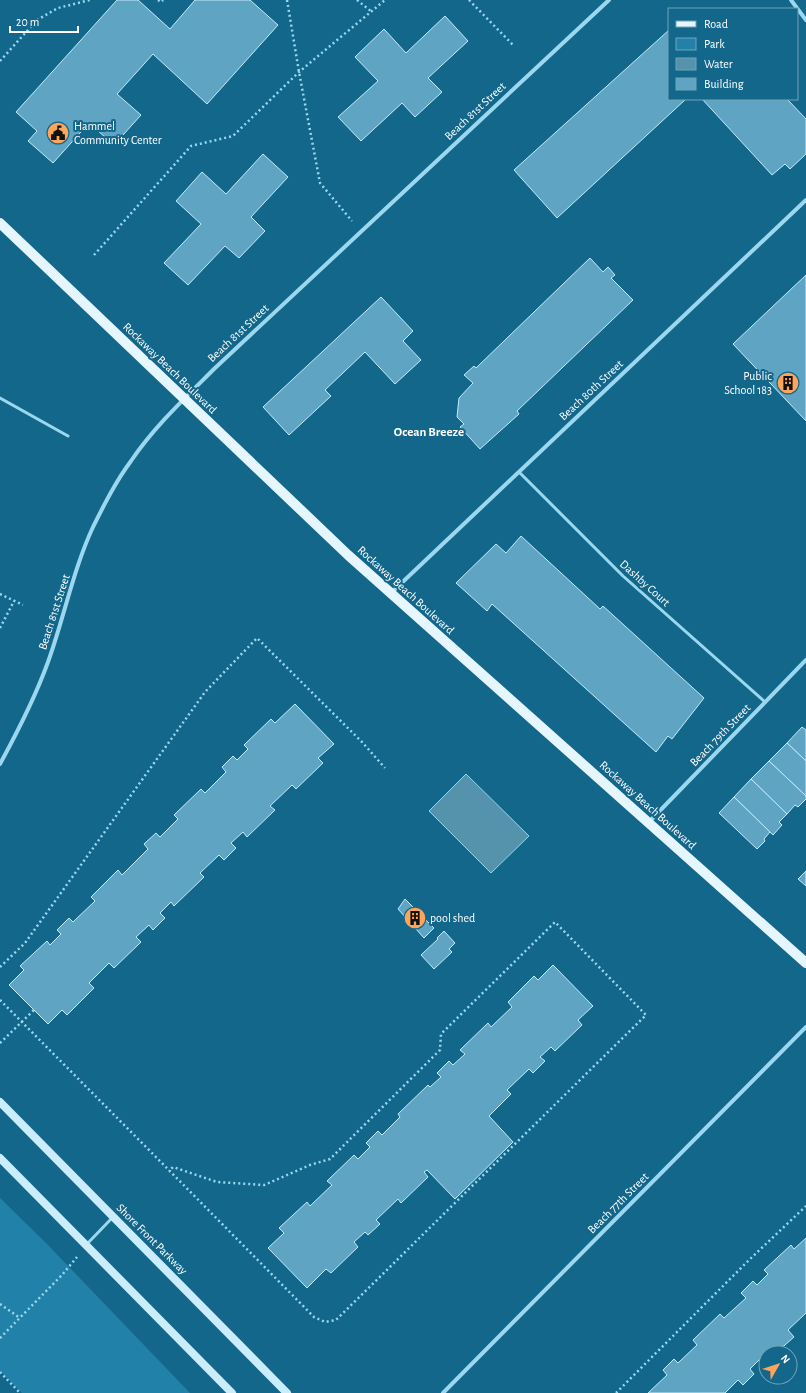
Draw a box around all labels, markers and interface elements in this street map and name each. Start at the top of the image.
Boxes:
scale bar [10,8,78,34]
legend [668,8,798,100]
text: 20 m [16,16,39,28]
text: Road [704,18,728,30]
text: Park [704,38,725,50]
text: Water [704,58,733,70]
text: Building [704,78,744,90]
street label: Beach 81st Street [442,80,508,142]
public building icon: Hammel Community Center [45,120,71,146]
place label: Hammel Community Center [74,120,162,147]
street label: Beach 81st Street [205,302,271,364]
street label: Rockaway Beach Boulevard [120,320,219,417]
street label: Beach 80th Street [557,357,625,423]
place label: Public School 183 [724,370,772,396]
building icon: Public School 183 [775,370,801,396]
district label: Ocean Breeze [394,426,464,439]
street label: Rockaway Beach Boulevard [355,544,457,637]
street label: Dashby Court [617,558,672,609]
street label: Beach 81st Street [36,573,72,651]
street label: Beach 79th Street [687,702,753,768]
street label: Rockaway Beach Boulevard [597,759,699,852]
building icon: pool shed [402,905,428,931]
place label: pool shed [430,912,475,924]
street label: Beach 77th Street [585,1170,651,1236]
street label: Shore Front Parkway [114,1201,190,1277]
north arrow [758,1345,798,1385]
text: N [779,1353,792,1365]

